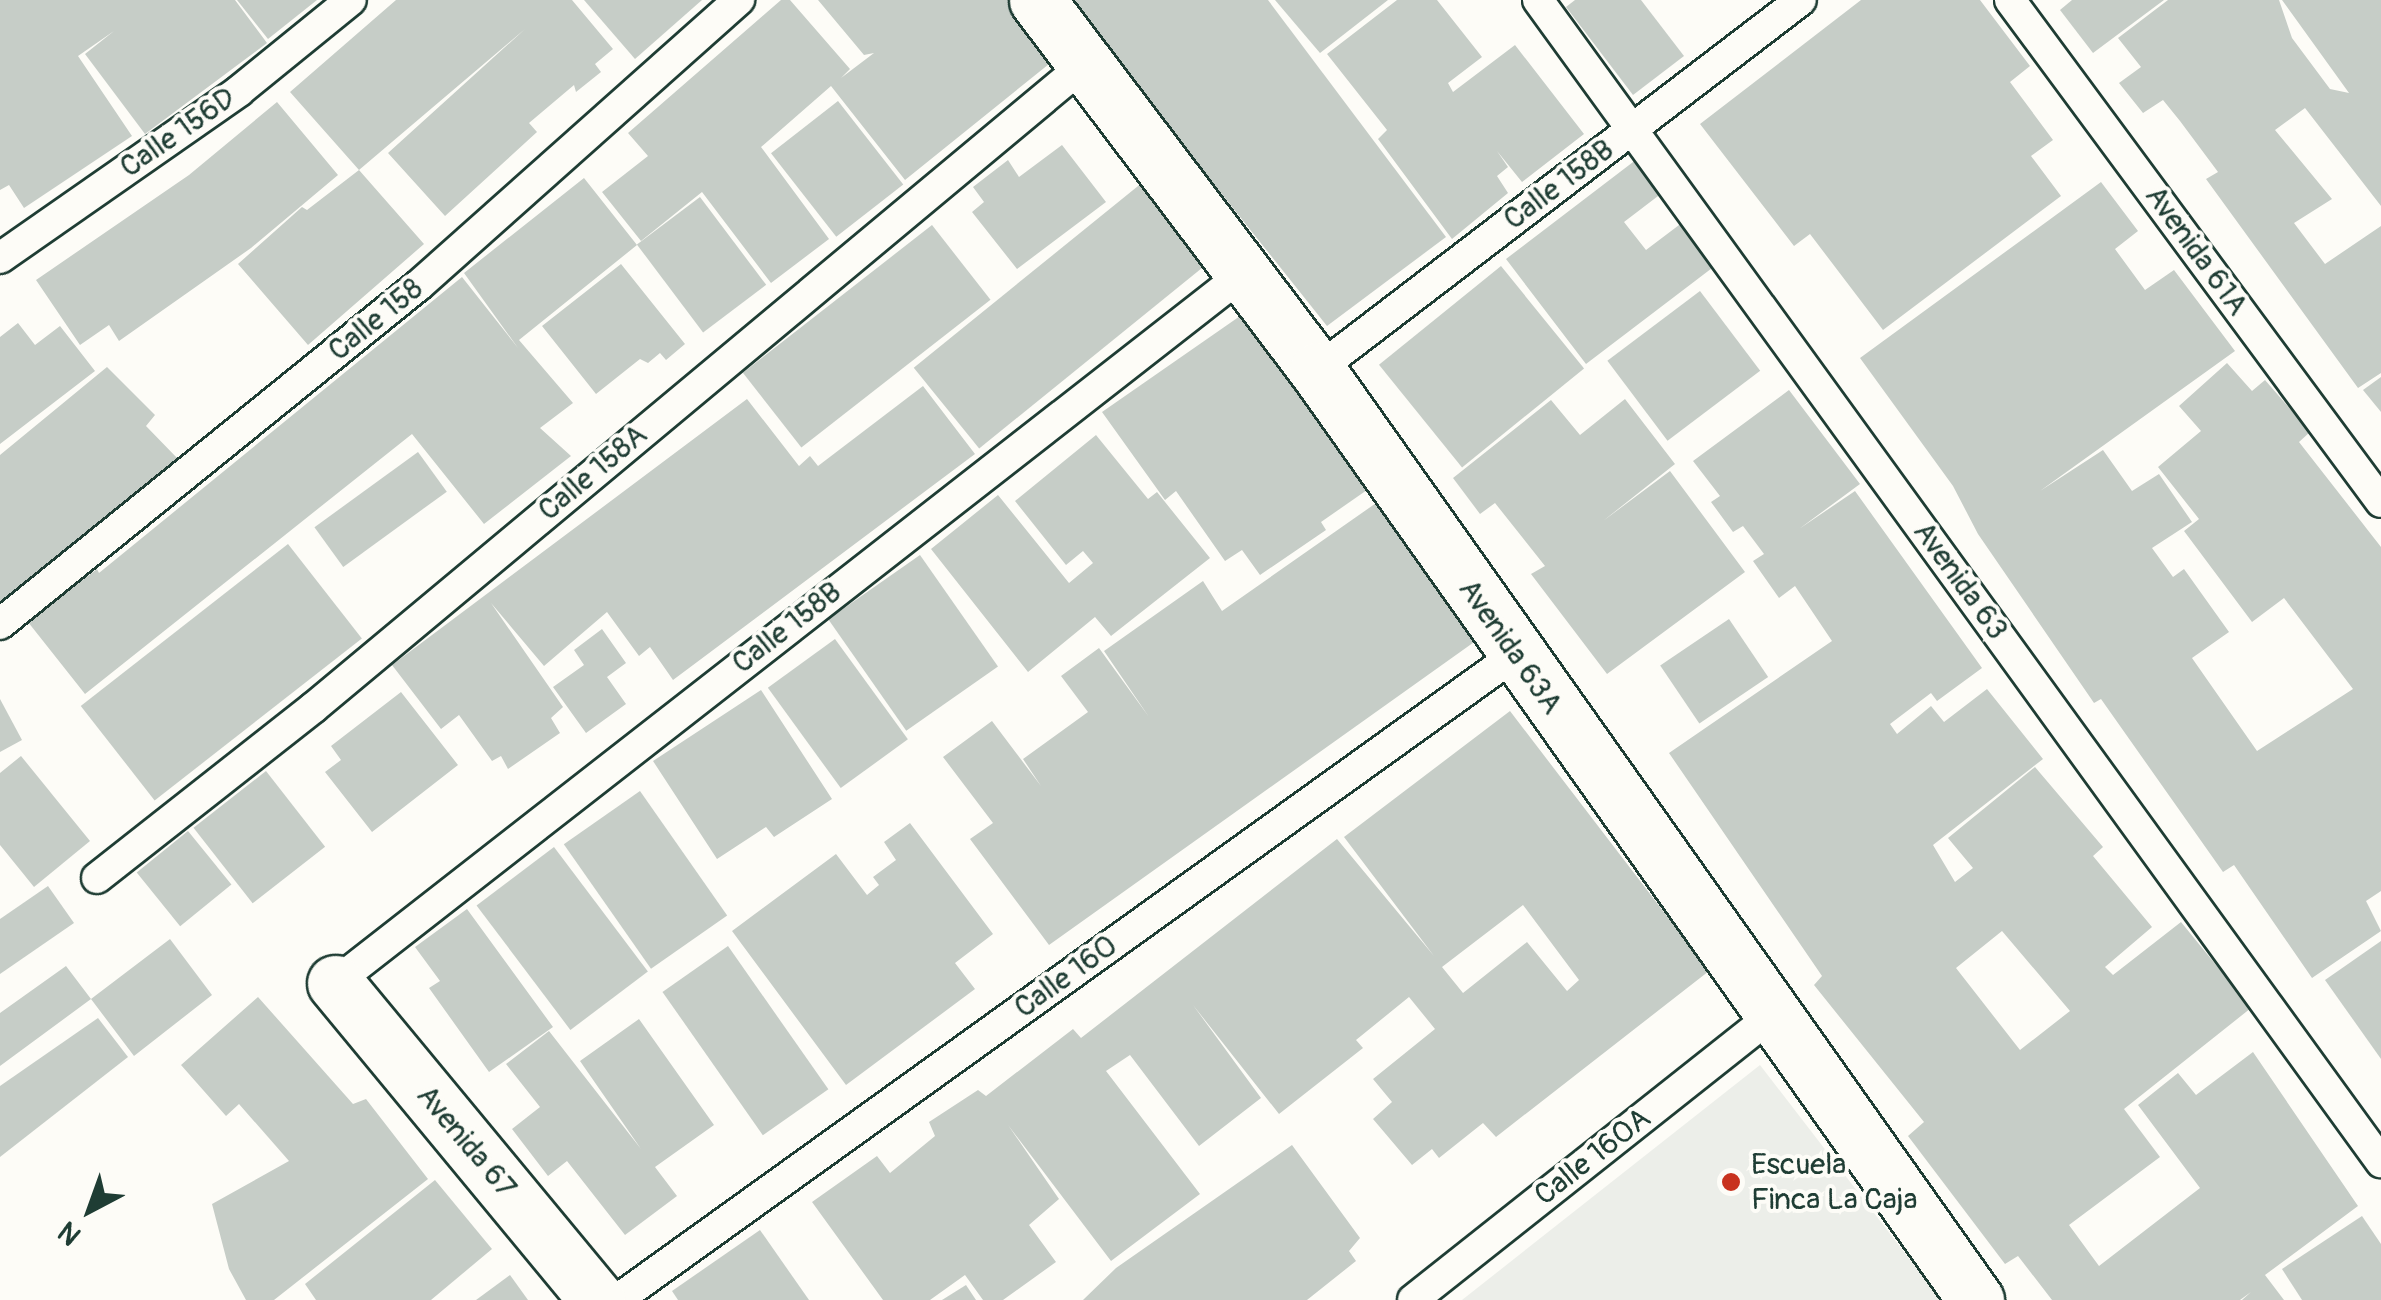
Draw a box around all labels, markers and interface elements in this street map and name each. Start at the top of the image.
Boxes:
street label: Calle 156D [113,80,243,186]
street label: Calle 158B [1497,132,1621,238]
street label: Avenida 61A [2137,179,2255,323]
street label: Calle 158 [321,271,431,369]
street label: Calle 158A [531,417,655,529]
street label: Avenida 63 [1905,515,2015,647]
street label: Avenida 63A [1450,573,1570,721]
street label: Calle 158B [725,574,849,682]
street label: Calle 160 [1008,928,1124,1026]
street label: Avenida 67 [409,1078,523,1206]
street label: Calle 160A [1528,1101,1658,1213]
place label: Escuela Finca La Caja [1751,1147,1917,1218]
north arrow [40,1160,140,1260]
marker: Escuela Finca La Caja [1720,1171,1742,1193]
text: N [51,1214,89,1252]

